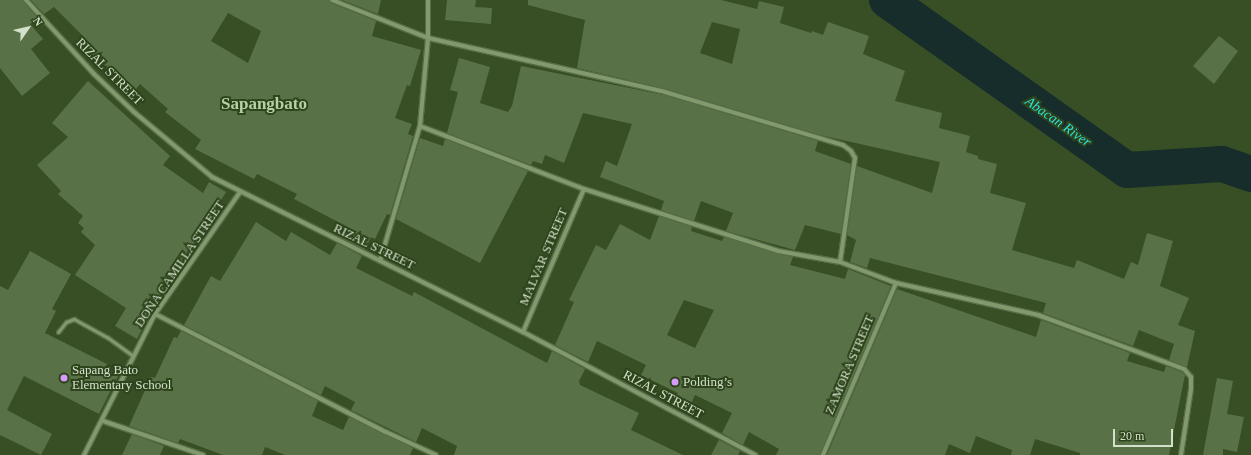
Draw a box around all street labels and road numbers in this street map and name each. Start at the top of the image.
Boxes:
street label: RIZAL STREET [72,35,146,109]
street label: DOÑA CAMILLA STREET [131,197,229,331]
street label: MALVAR STREET [516,206,572,308]
street label: RIZAL STREET [331,220,417,274]
street label: ZAMORA STREET [822,313,878,417]
street label: RIZAL STREET [620,367,706,423]

